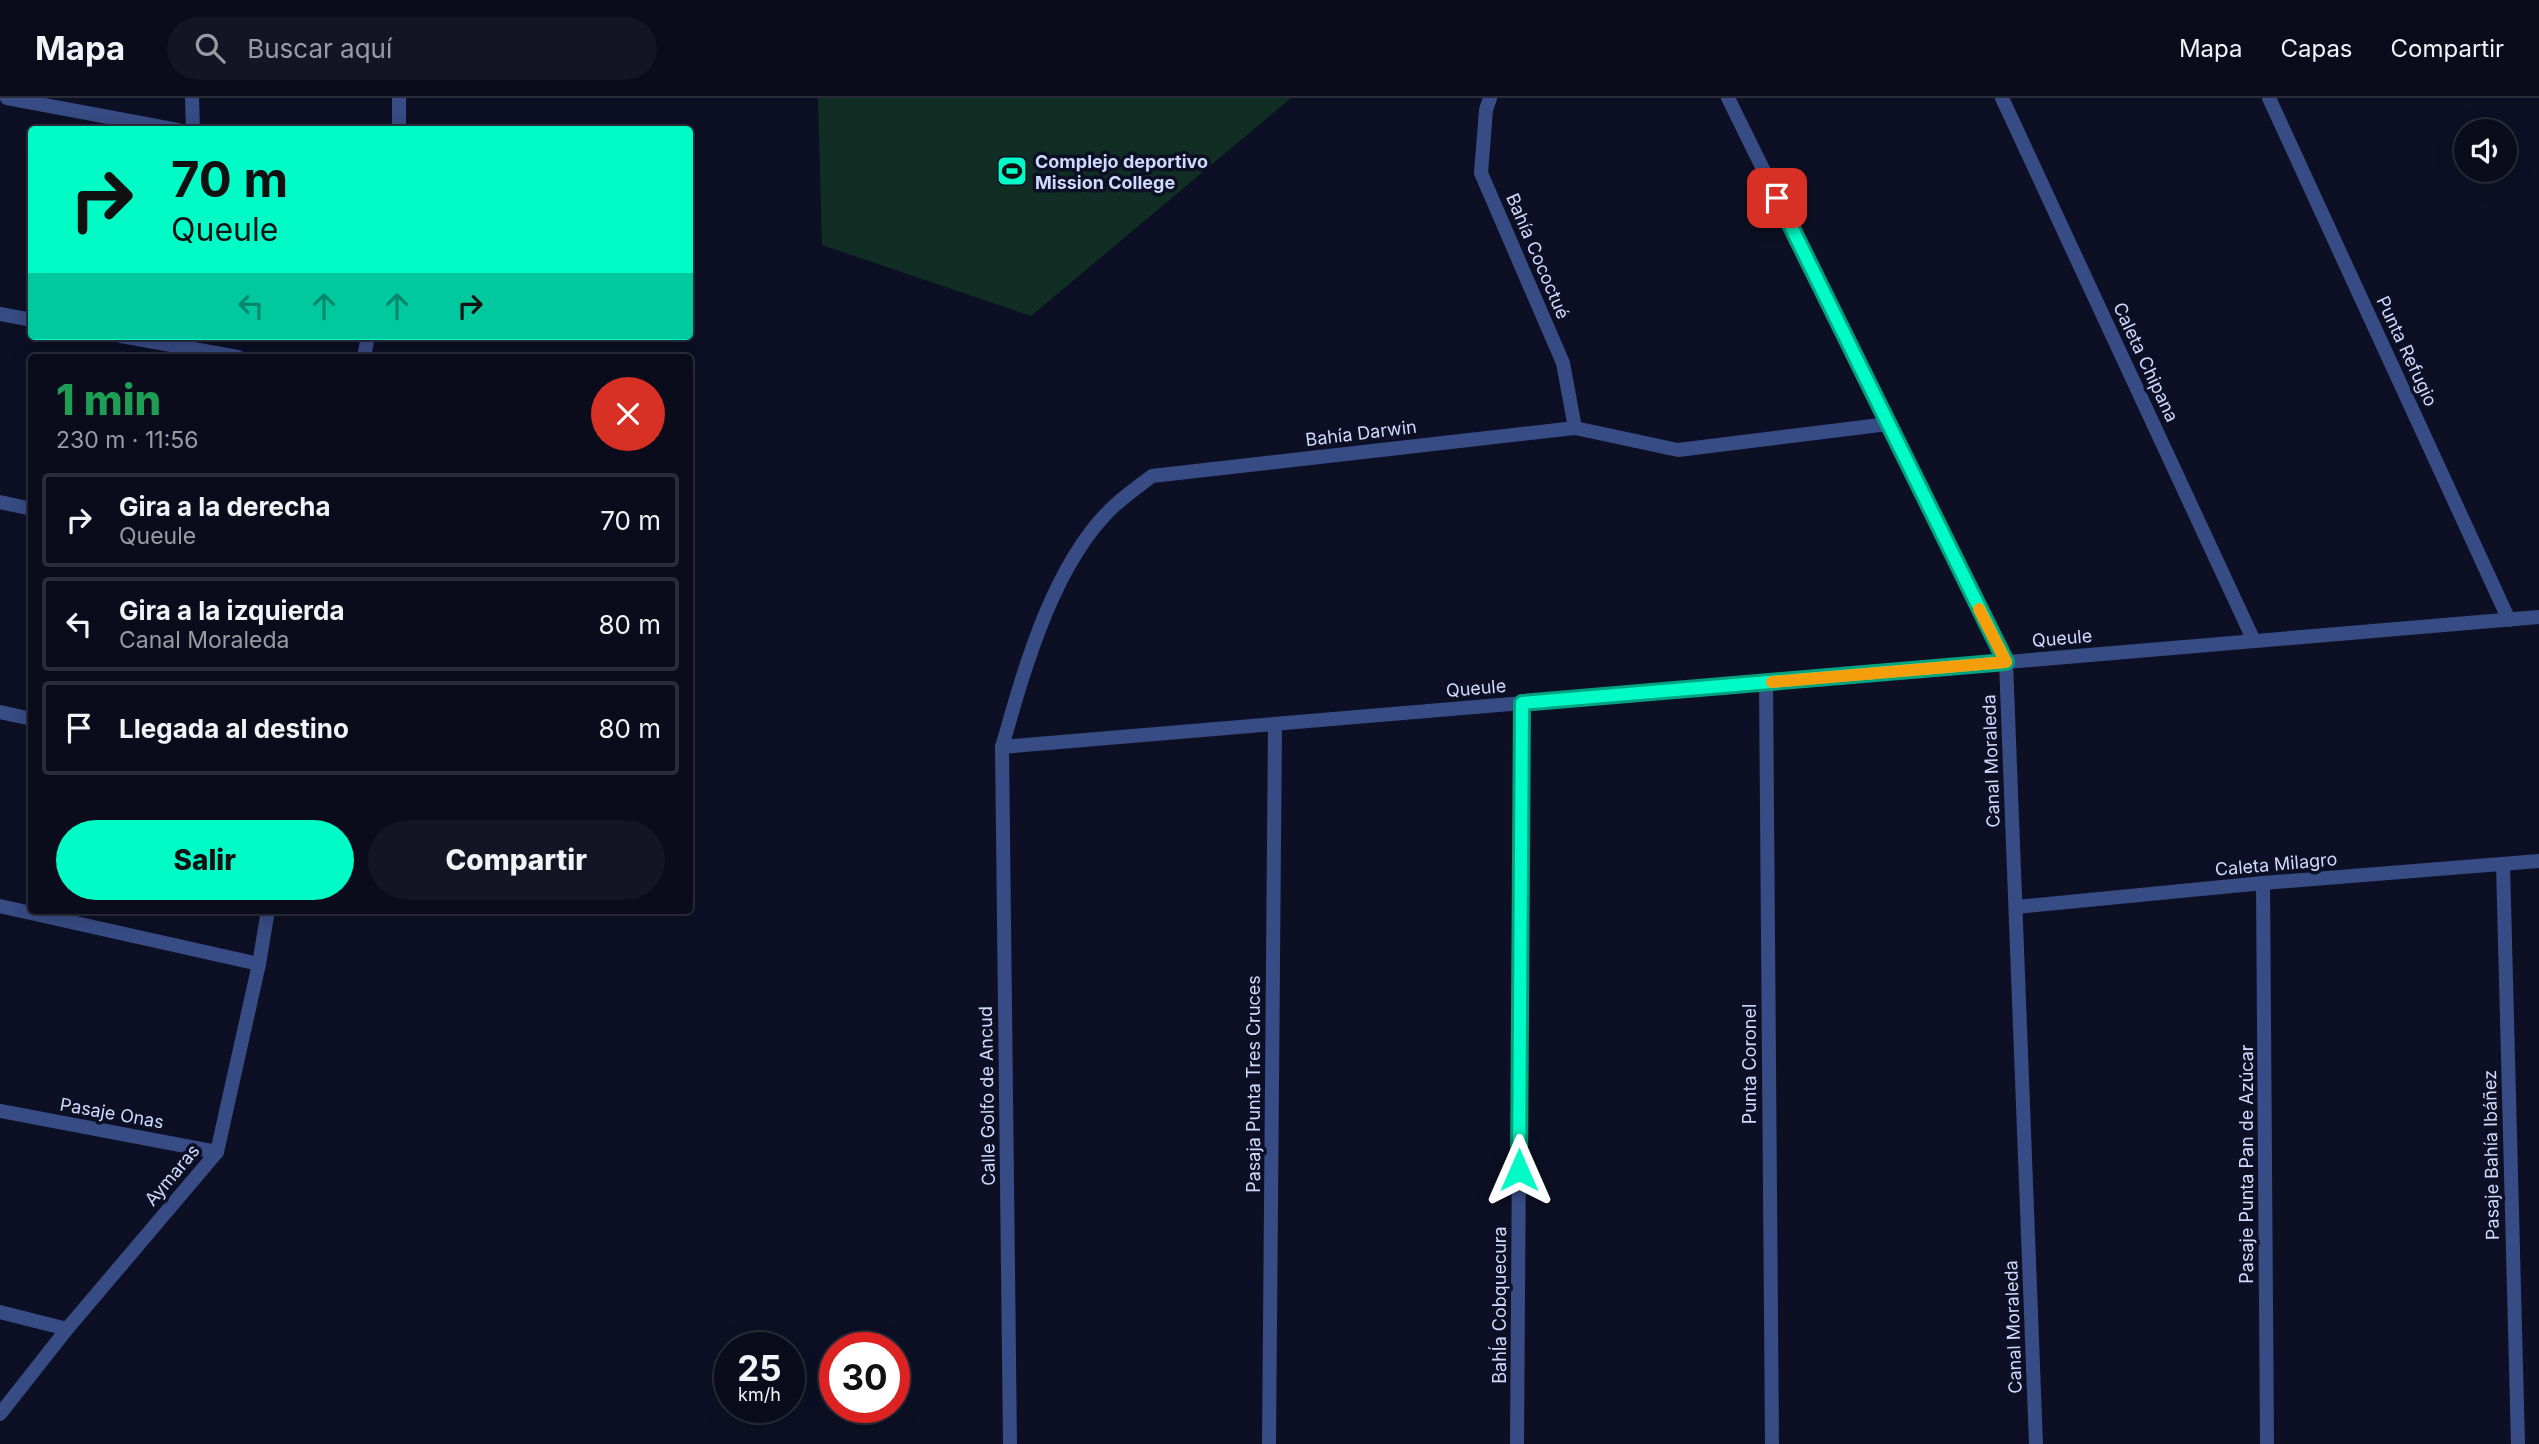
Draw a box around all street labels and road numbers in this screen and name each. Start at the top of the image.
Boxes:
street label: Bahía Cococtué [1502,190,1574,322]
street label: Punta Refugio [2372,293,2442,409]
street label: Caleta Chipana [2109,299,2183,425]
street label: Bahía Darwin [1304,416,1418,450]
street label: Queule [2031,625,2093,651]
street label: Queule [1445,675,1507,701]
street label: Canal Moraleda [1978,694,2004,828]
street label: Caleta Milagro [2214,848,2338,880]
street label: Pasaja Punta Tres Cruces [1243,975,1264,1193]
street label: Punta Coronel [1739,1004,1760,1124]
street label: Calle Golfo de Ancud [975,1006,999,1186]
street label: Pasaje Punta Pan de Azúcar [2236,1044,2257,1284]
street label: Pasaje Bahía Ibáñez [2479,1070,2503,1240]
street label: Pasaje Onas [58,1094,166,1132]
street label: Aymaras [140,1140,204,1210]
street label: BahÍa Cobquecura [1488,1226,1510,1384]
street label: Canal Moraleda [2000,1260,2026,1394]

